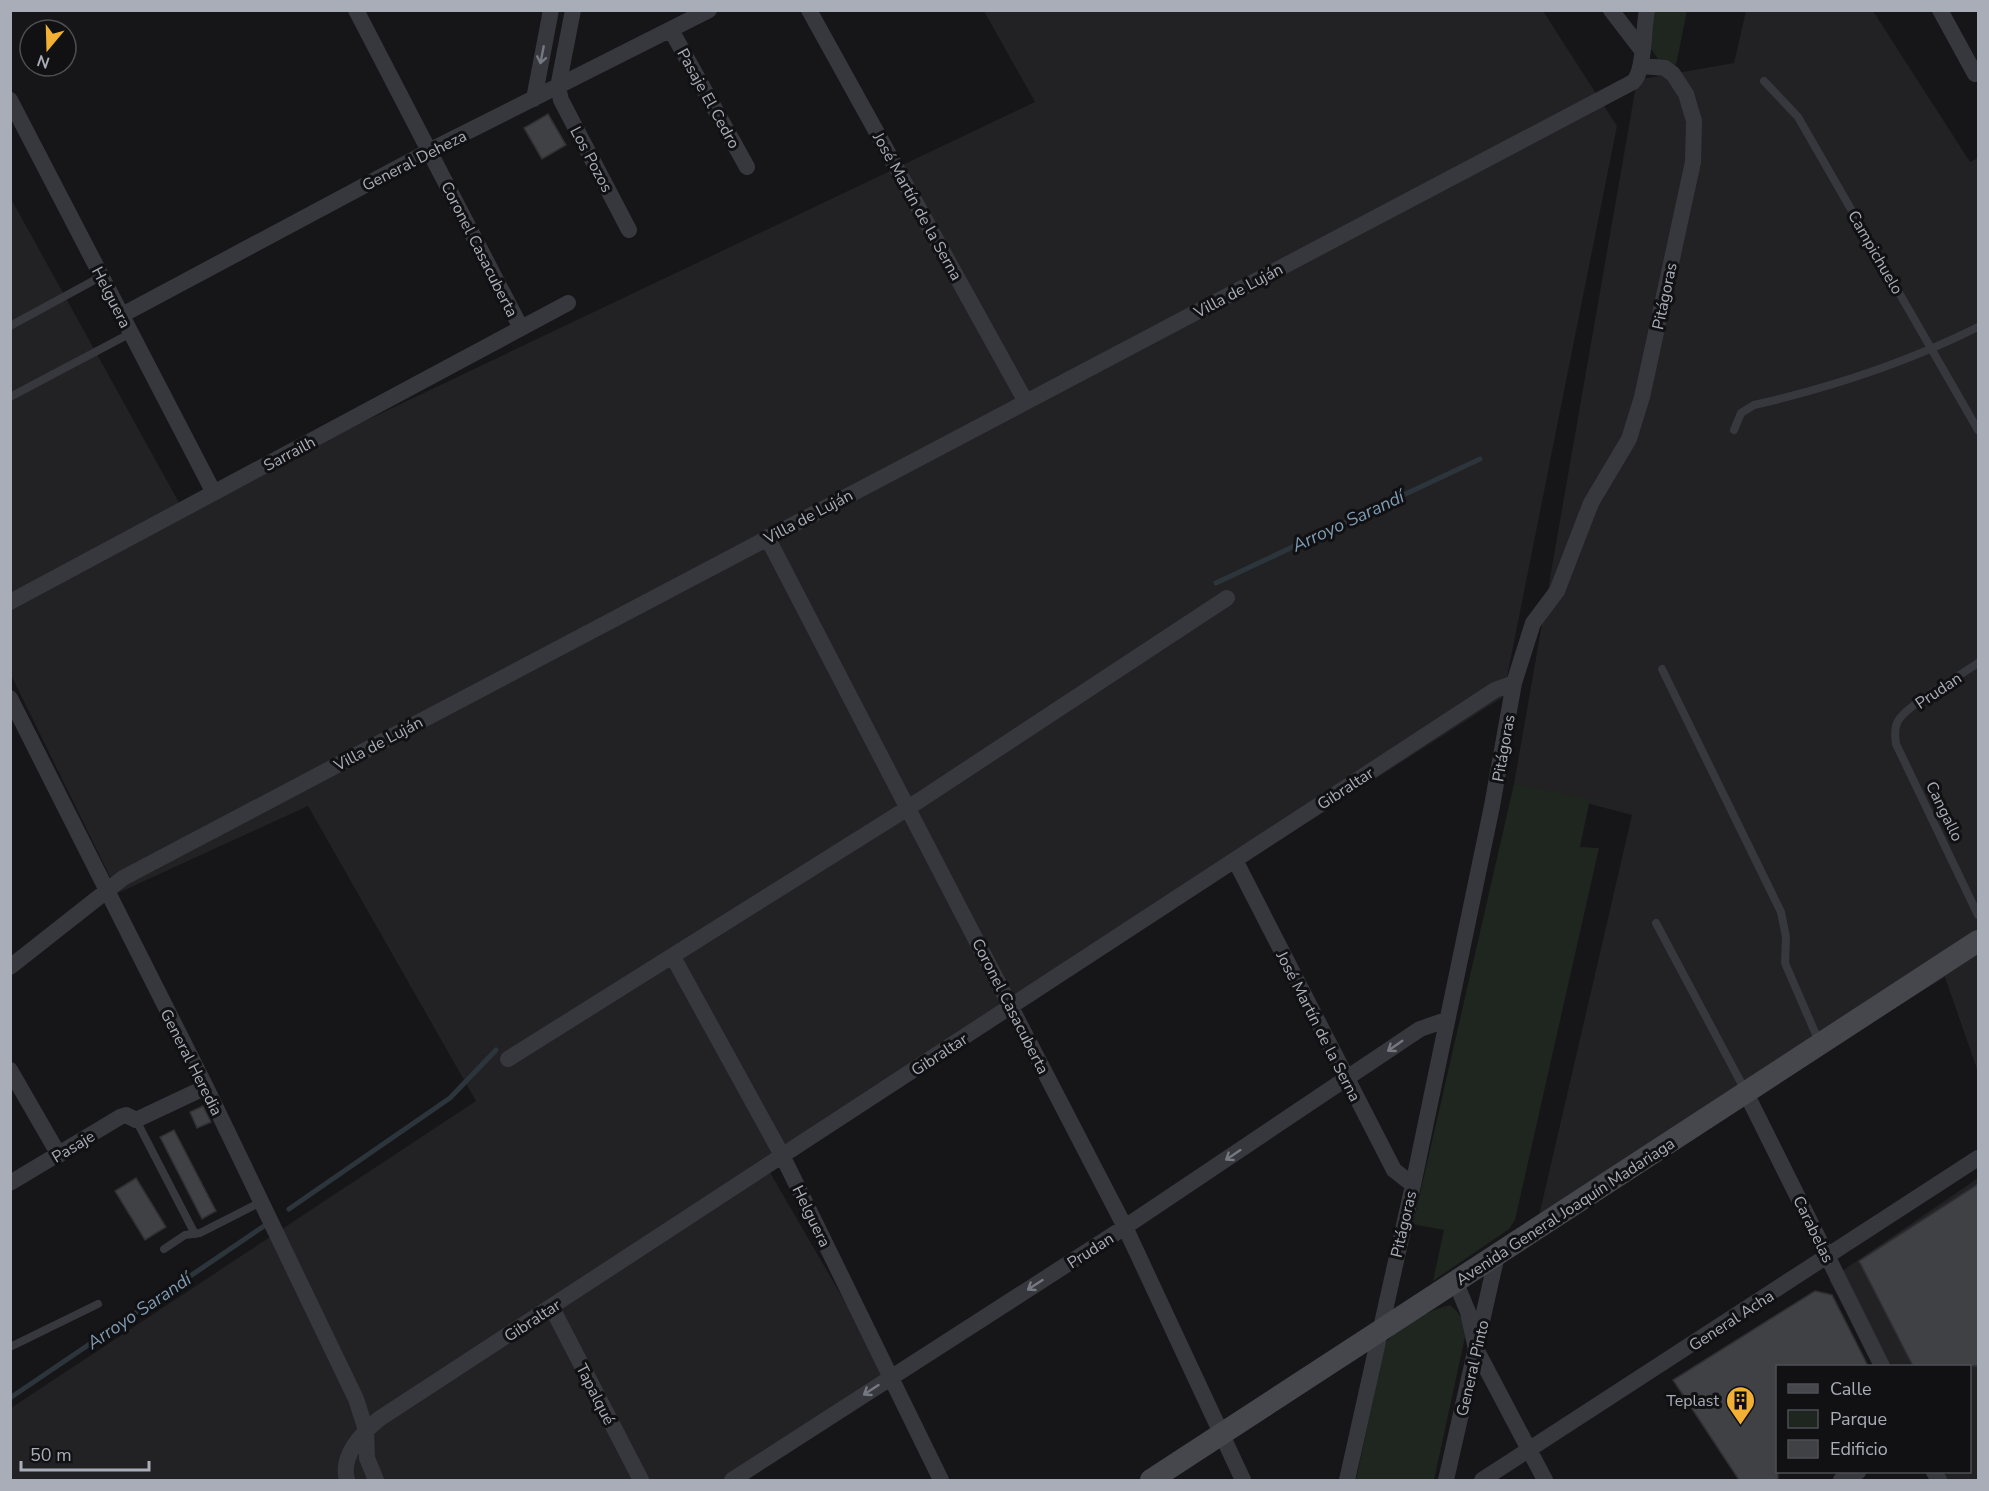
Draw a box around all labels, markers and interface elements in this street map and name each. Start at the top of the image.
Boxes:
north arrow [18,18,78,78]
one-way arrow [536,44,547,64]
street label: Pasaje El Cedro [671,44,745,153]
text: N [34,49,53,74]
street label: Los Pozos [565,123,618,196]
street label: General Deheza [358,125,470,197]
street label: José Martín de la Serna [867,128,967,284]
street label: Coronel Casacuberta [435,178,523,321]
street label: Campichuelo [1842,207,1908,298]
street label: Villa de Luján [1189,258,1287,324]
street label: Pitágoras [1647,261,1683,332]
street label: Helguera [86,263,136,332]
street label: Sarrailh [260,431,319,477]
water label: Arroyo Sarandí [1287,483,1410,558]
street label: Villa de Luján [759,484,857,550]
street label: Prudan [1911,667,1966,714]
street label: Villa de Luján [329,711,427,777]
street label: Pitágoras [1487,713,1521,784]
street label: Gibraltar [1313,762,1378,815]
street label: Cangallo [1920,778,1968,845]
street label: Coronel Casacuberta [966,935,1054,1078]
street label: José Martín de la Serna [1270,947,1366,1105]
street label: General Heredia [155,1005,227,1120]
street label: Gibraltar [907,1028,972,1081]
one-way arrow [1387,1040,1403,1052]
street label: Pasaje [48,1125,99,1168]
street label: Avenida General Joaquín Madariaga [1452,1133,1679,1291]
one-way arrow [1225,1150,1242,1162]
street label: Helguera [787,1182,836,1251]
street label: Pitágoras [1386,1189,1422,1260]
street label: Carabelas [1787,1192,1839,1267]
street label: Prudan [1063,1228,1118,1274]
water label: Arroyo Sarandí [81,1266,198,1355]
one-way arrow [1027,1280,1044,1292]
street label: General Acha [1685,1285,1778,1357]
street label: Gibraltar [500,1294,565,1347]
street label: General Pinto [1451,1318,1495,1418]
street label: Tapalqué [570,1360,620,1429]
legend [1776,1365,1971,1473]
text: Calle [1830,1377,1872,1401]
one-way arrow [862,1384,879,1397]
building icon: Teplast [1724,1384,1756,1426]
place label: Teplast [1666,1390,1719,1412]
text: Parque [1830,1407,1887,1431]
scale bar [21,1434,148,1472]
text: Edificio [1830,1437,1888,1461]
text: 50 m [30,1443,72,1467]

